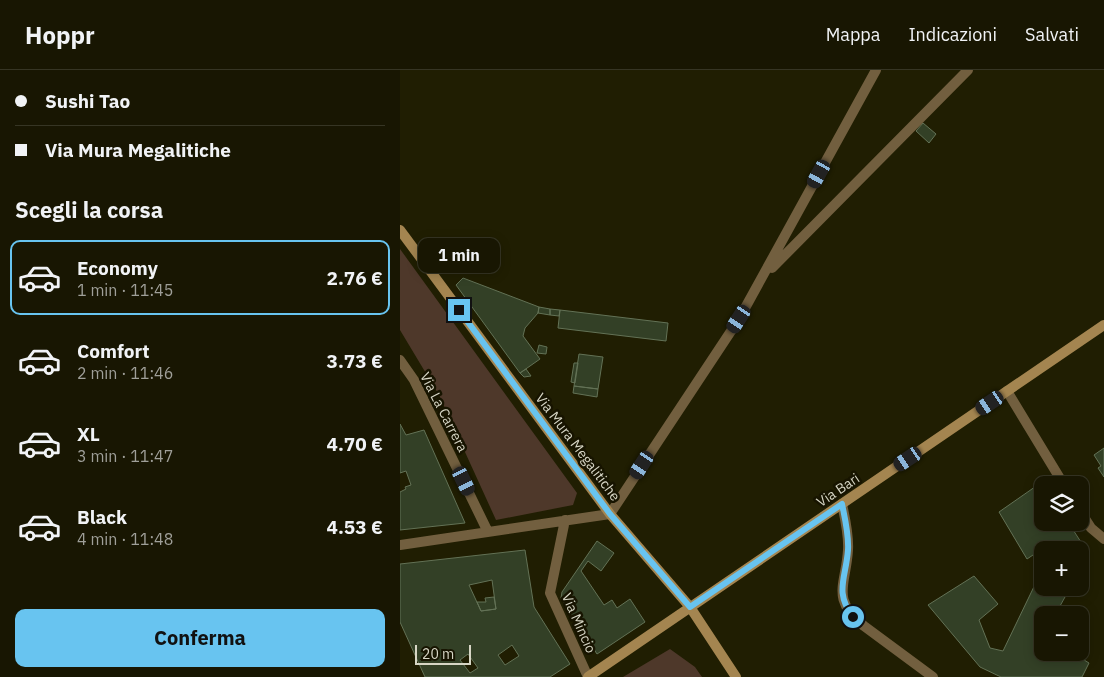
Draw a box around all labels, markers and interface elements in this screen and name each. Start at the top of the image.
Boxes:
text: Hoppr [25,19,95,51]
text: Mappa [826,23,880,46]
text: Indicazioni [908,23,997,46]
text: Salvati [1025,23,1079,46]
text: Sushi Tao [45,89,130,113]
text: Via Mura Megalitiche [45,138,231,162]
car [805,157,832,191]
text: Scegli la corsa [15,195,163,224]
callout: 1 min [418,238,500,272]
text: 1 min [438,245,480,265]
icon: car [17,255,62,300]
text: Economy [77,256,158,280]
text: 2.76 € [327,266,383,290]
text: 1 min · 11:45 [77,280,173,300]
route end [448,299,470,321]
car [724,302,753,336]
icon: car [17,338,62,383]
text: Comfort [77,339,150,363]
text: 3.73 € [327,349,383,373]
text: 2 min · 11:46 [77,363,173,383]
street label: Via La Carrera [416,369,472,455]
car [973,388,1006,418]
street label: Via Mura Megalitiche [532,390,625,505]
icon: car [17,421,62,466]
text: XL [77,422,100,446]
text: 4.70 € [327,432,383,456]
car [891,444,924,474]
text: 3 min · 11:47 [77,446,173,466]
car [627,448,656,482]
car [450,464,477,498]
street label: Via Bari [813,469,863,511]
map controls [1034,476,1089,661]
button: layers [1034,476,1089,531]
icon: car [17,504,62,549]
text: Black [77,505,127,529]
text: 4.53 € [327,515,383,539]
text: 4 min · 11:48 [77,529,173,549]
button: + [1034,541,1089,596]
street label: Via Mincio [558,590,600,656]
route start [842,606,864,628]
button: − [1034,606,1089,661]
button: Conferma [15,609,385,667]
scale bar [415,642,471,665]
text: 20 m [422,645,454,663]

